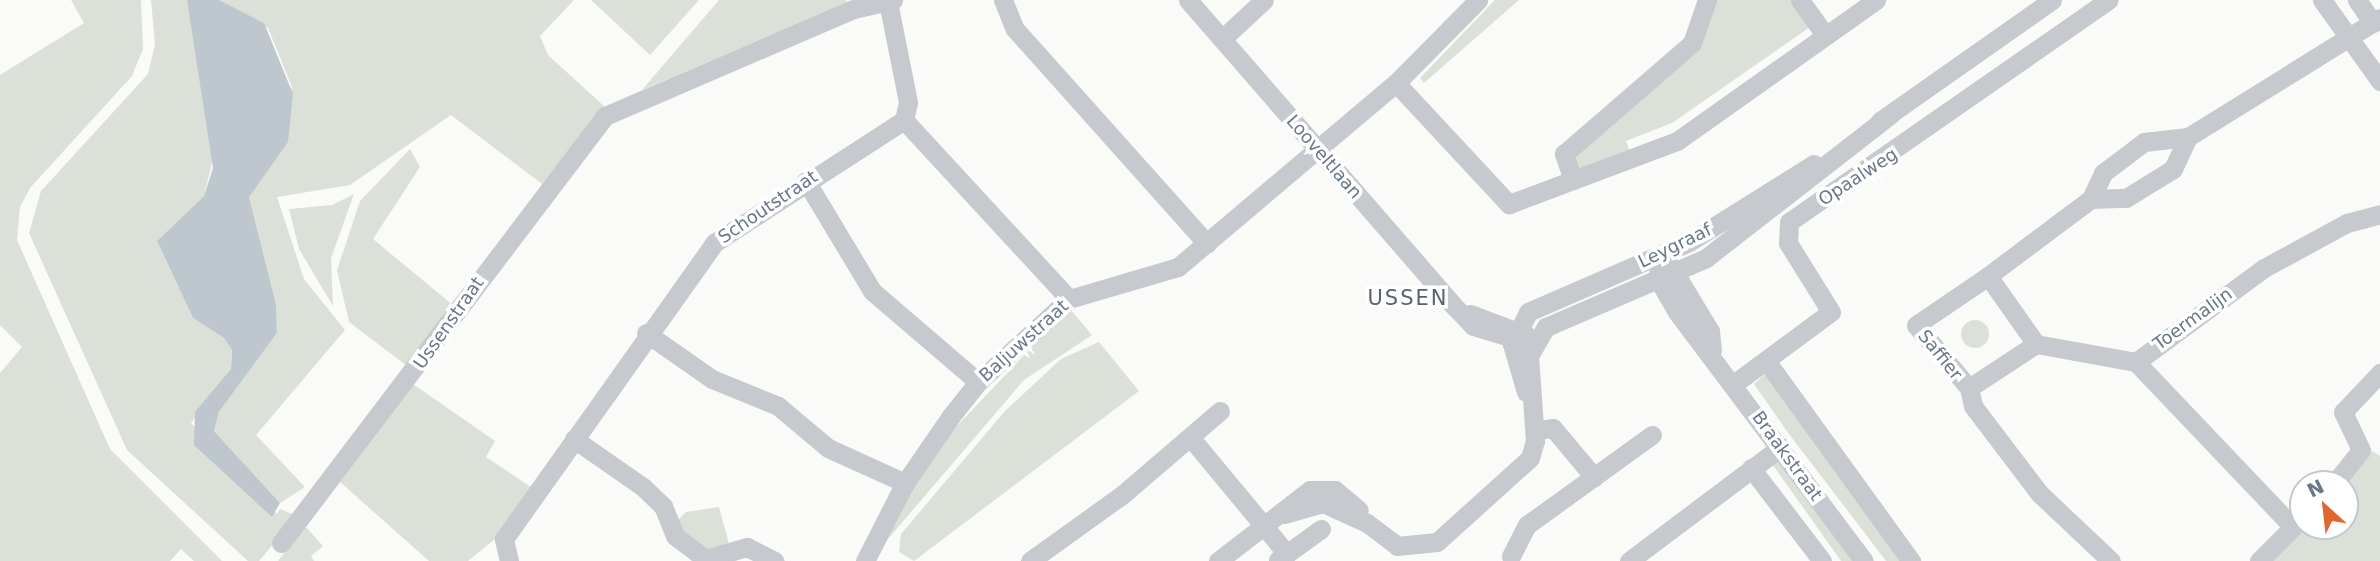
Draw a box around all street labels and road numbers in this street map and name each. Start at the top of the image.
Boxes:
street label: Looveltlaan [1282,111,1366,203]
street label: Opaalweg [1814,143,1902,211]
street label: Schoutstraat [714,166,822,248]
street label: Leygraaf [1635,219,1715,273]
street label: Ussenstraat [409,273,489,373]
street label: Toermalijn [2149,283,2237,355]
street label: Baljuwstraat [975,295,1073,387]
street label: Saffier [1913,326,1967,384]
street label: Braakstraat [1747,407,1827,505]

